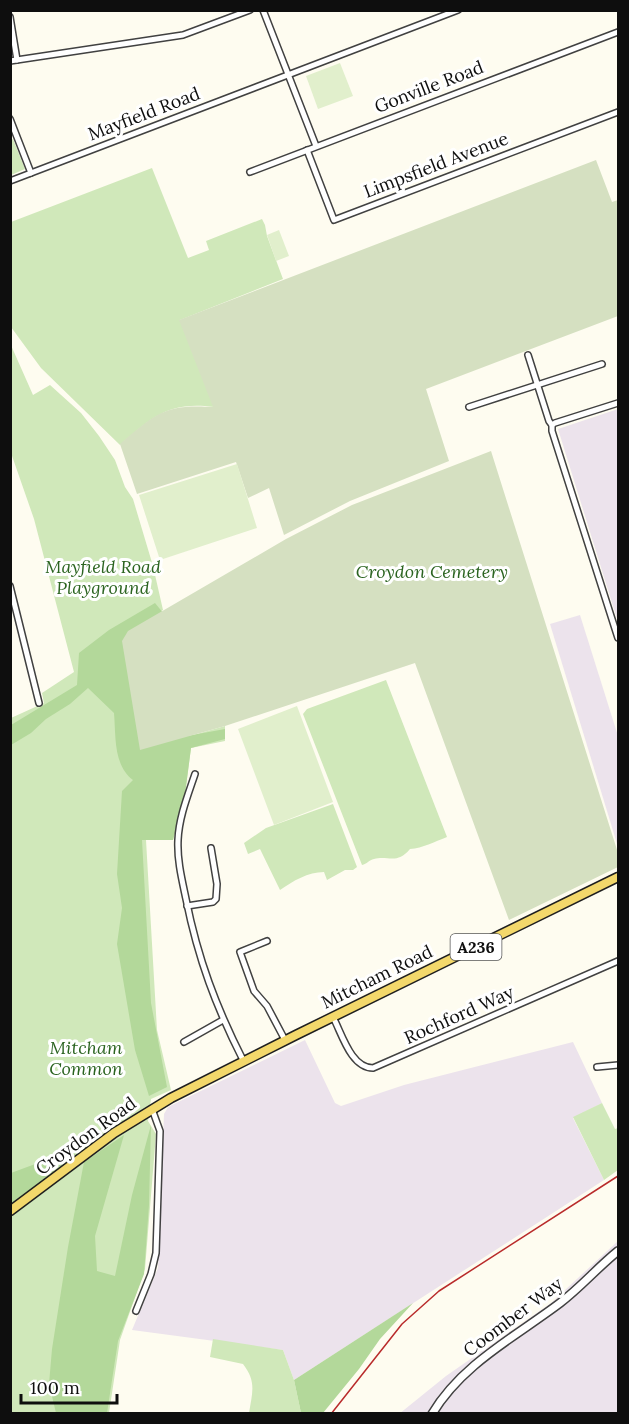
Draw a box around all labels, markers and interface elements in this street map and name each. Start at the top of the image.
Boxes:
street label: Gonville Road [371,55,487,118]
street label: Mayfield Road [84,82,203,145]
street label: Limpsfield Avenue [360,126,512,203]
park label: Mayfield Road Playground [45,555,161,599]
park label: Croydon Cemetery [356,560,508,583]
road number: A236 [450,934,502,960]
street label: Mitcham Road [317,940,436,1013]
street label: Rochford Way [400,980,518,1049]
park label: Mitcham Common [49,1036,123,1080]
street label: Croydon Road [31,1091,141,1180]
street label: Coomber Way [459,1272,567,1361]
scale bar [21,1367,117,1405]
text: 100 m [30,1376,80,1399]

